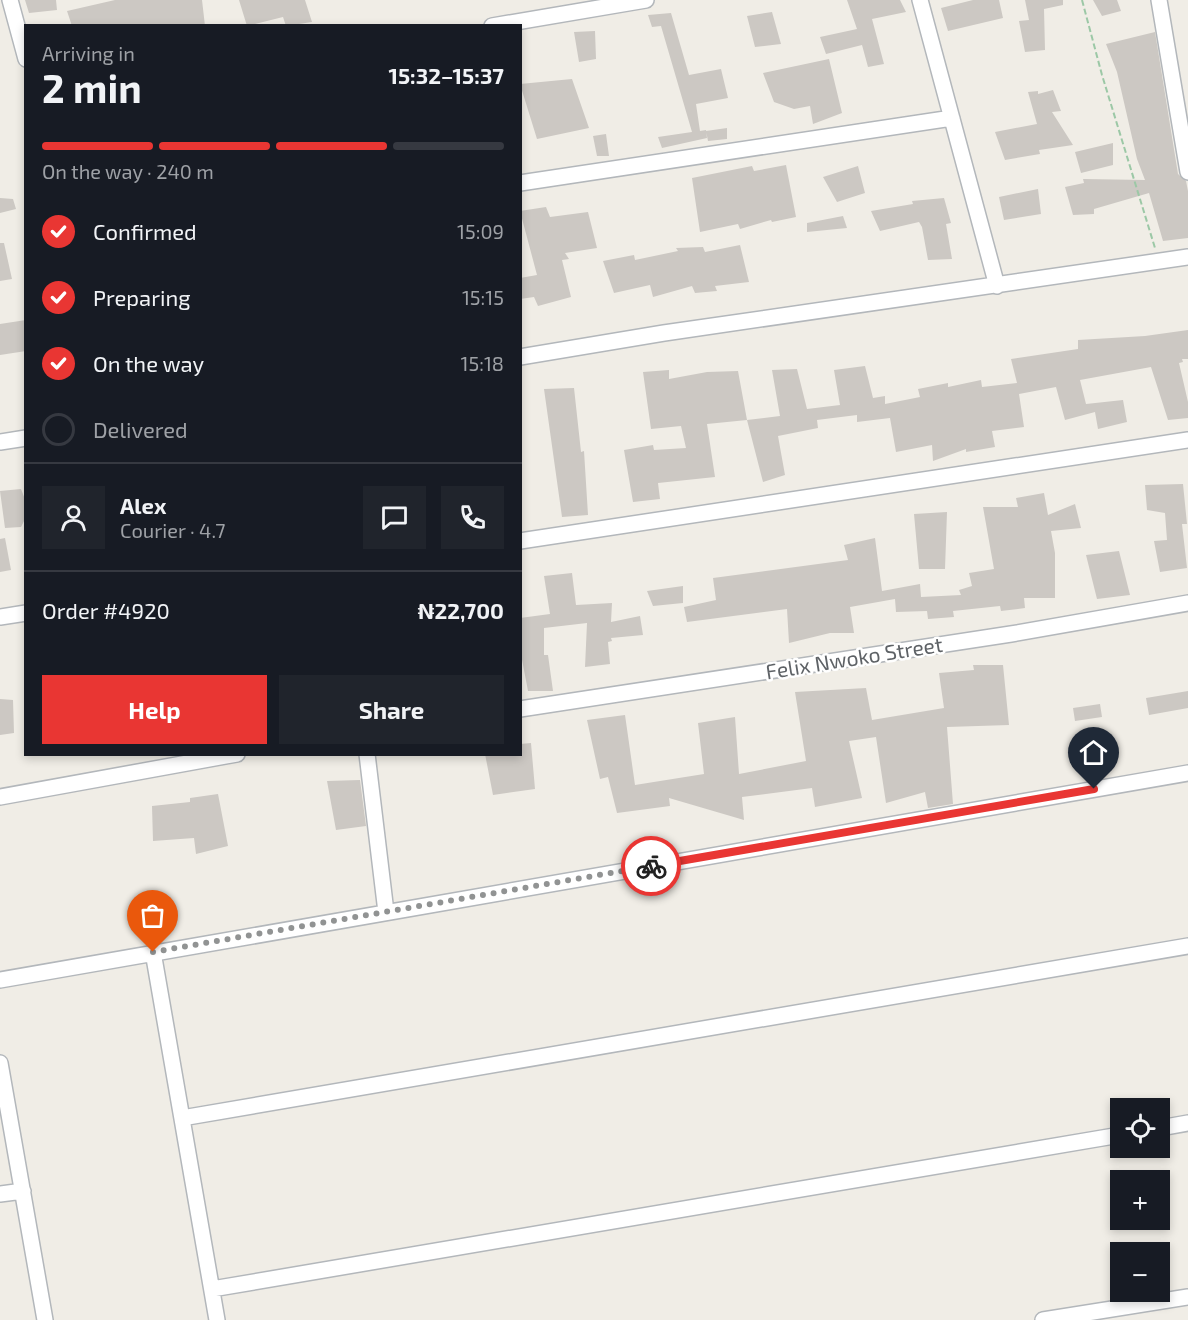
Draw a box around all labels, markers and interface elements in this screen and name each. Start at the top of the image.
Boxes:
text: Arriving in [42,41,135,65]
text: 15:32–15:37 [388,62,504,88]
text: 2 min [42,64,142,111]
text: On the way · 240 m [42,159,214,183]
icon: check [42,215,75,248]
text: Confirmed [93,218,197,244]
text: 15:09 [457,219,504,243]
icon: check [42,281,75,314]
text: Preparing [93,284,191,310]
text: 15:15 [462,285,504,309]
icon: check [42,347,75,380]
text: On the way [93,350,204,376]
text: 15:18 [461,351,504,375]
text: Delivered [93,416,188,442]
button: person [42,486,105,549]
button: chat [363,486,426,549]
button: phone [441,486,504,549]
text: Alex [120,492,166,518]
text: Courier · 4.7 [120,518,226,542]
text: Order #4920 [42,597,170,623]
text: ₦22,700 [417,597,504,623]
street label: Felix Nwoko Street [764,631,944,683]
button: Help [42,675,267,744]
button: Share [279,675,504,744]
pin [1068,727,1119,789]
icon: home [1077,736,1110,769]
courier [621,836,681,896]
icon: bike [635,850,668,883]
pin [127,890,178,952]
icon: bag [136,899,169,932]
map controls [1110,1098,1170,1302]
button: locate [1110,1098,1170,1158]
button: + [1110,1170,1170,1230]
button: − [1110,1242,1170,1302]

